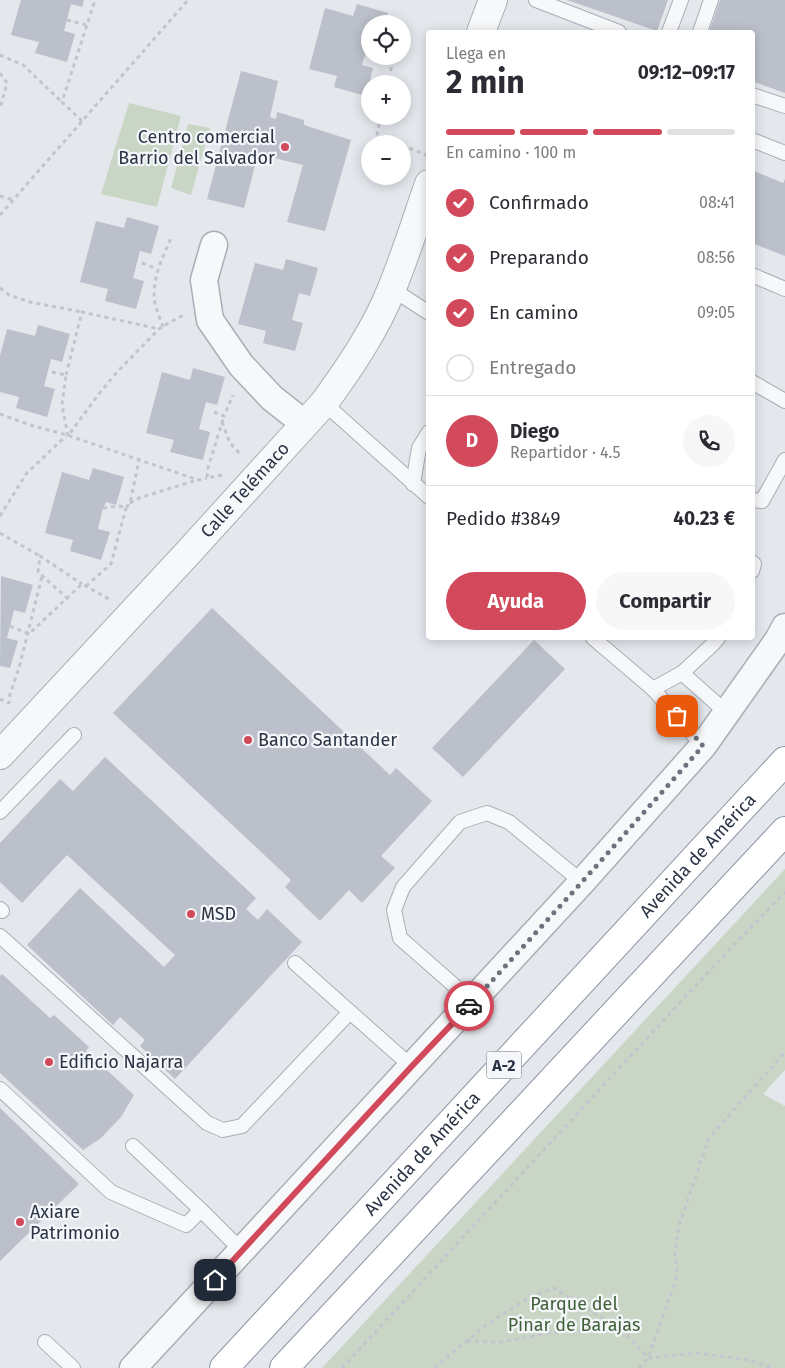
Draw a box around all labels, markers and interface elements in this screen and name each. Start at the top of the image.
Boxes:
map controls [361,15,411,185]
button: locate [361,15,411,65]
text: Llega en [446,44,506,63]
text: 09:12–09:17 [638,61,735,84]
text: 2 min [446,63,525,101]
button: + [361,75,411,125]
place label: Centro comercial Barrio del Salvador [118,126,275,169]
button: − [361,135,411,185]
marker: Centro comercial Barrio del Salvador [279,141,291,153]
text: En camino · 100 m [446,143,576,162]
icon: check [446,189,474,217]
text: Confirmado [489,191,589,214]
text: 08:41 [699,193,735,212]
icon: check [446,244,474,272]
text: Preparando [489,246,589,269]
text: 08:56 [697,248,735,267]
icon: check [446,299,474,327]
text: En camino [489,301,578,324]
text: 09:05 [697,303,735,322]
text: Entregado [489,356,576,379]
button: phone [683,415,735,467]
text: Diego [510,420,559,443]
text: D [466,429,478,452]
street label: Calle Telémaco [196,437,294,542]
text: Repartidor · 4.5 [510,443,621,462]
text: Pedido #3849 [446,507,560,530]
text: 40.23 € [673,507,735,530]
button: Ayuda [446,572,586,630]
button: Compartir [596,572,735,630]
pin [656,695,698,737]
icon: bag [663,702,691,730]
place label: Banco Santander [258,729,397,751]
marker: Banco Santander [242,734,254,746]
street label: Avenida de América [635,789,761,922]
place label: MSD [201,903,236,925]
marker: MSD [185,908,197,920]
courier [444,981,494,1031]
icon: car [455,992,483,1020]
place label: Edificio Najarra [59,1051,183,1073]
road number: A-2 [486,1052,522,1078]
marker: Edificio Najarra [43,1056,55,1068]
street label: Avenida de América [359,1087,485,1220]
place label: Axiare Patrimonio [30,1201,120,1244]
marker: Axiare Patrimonio [14,1216,26,1228]
pin [194,1259,236,1301]
icon: home [201,1266,229,1294]
park label: Parque del Pinar de Barajas [508,1293,640,1336]

